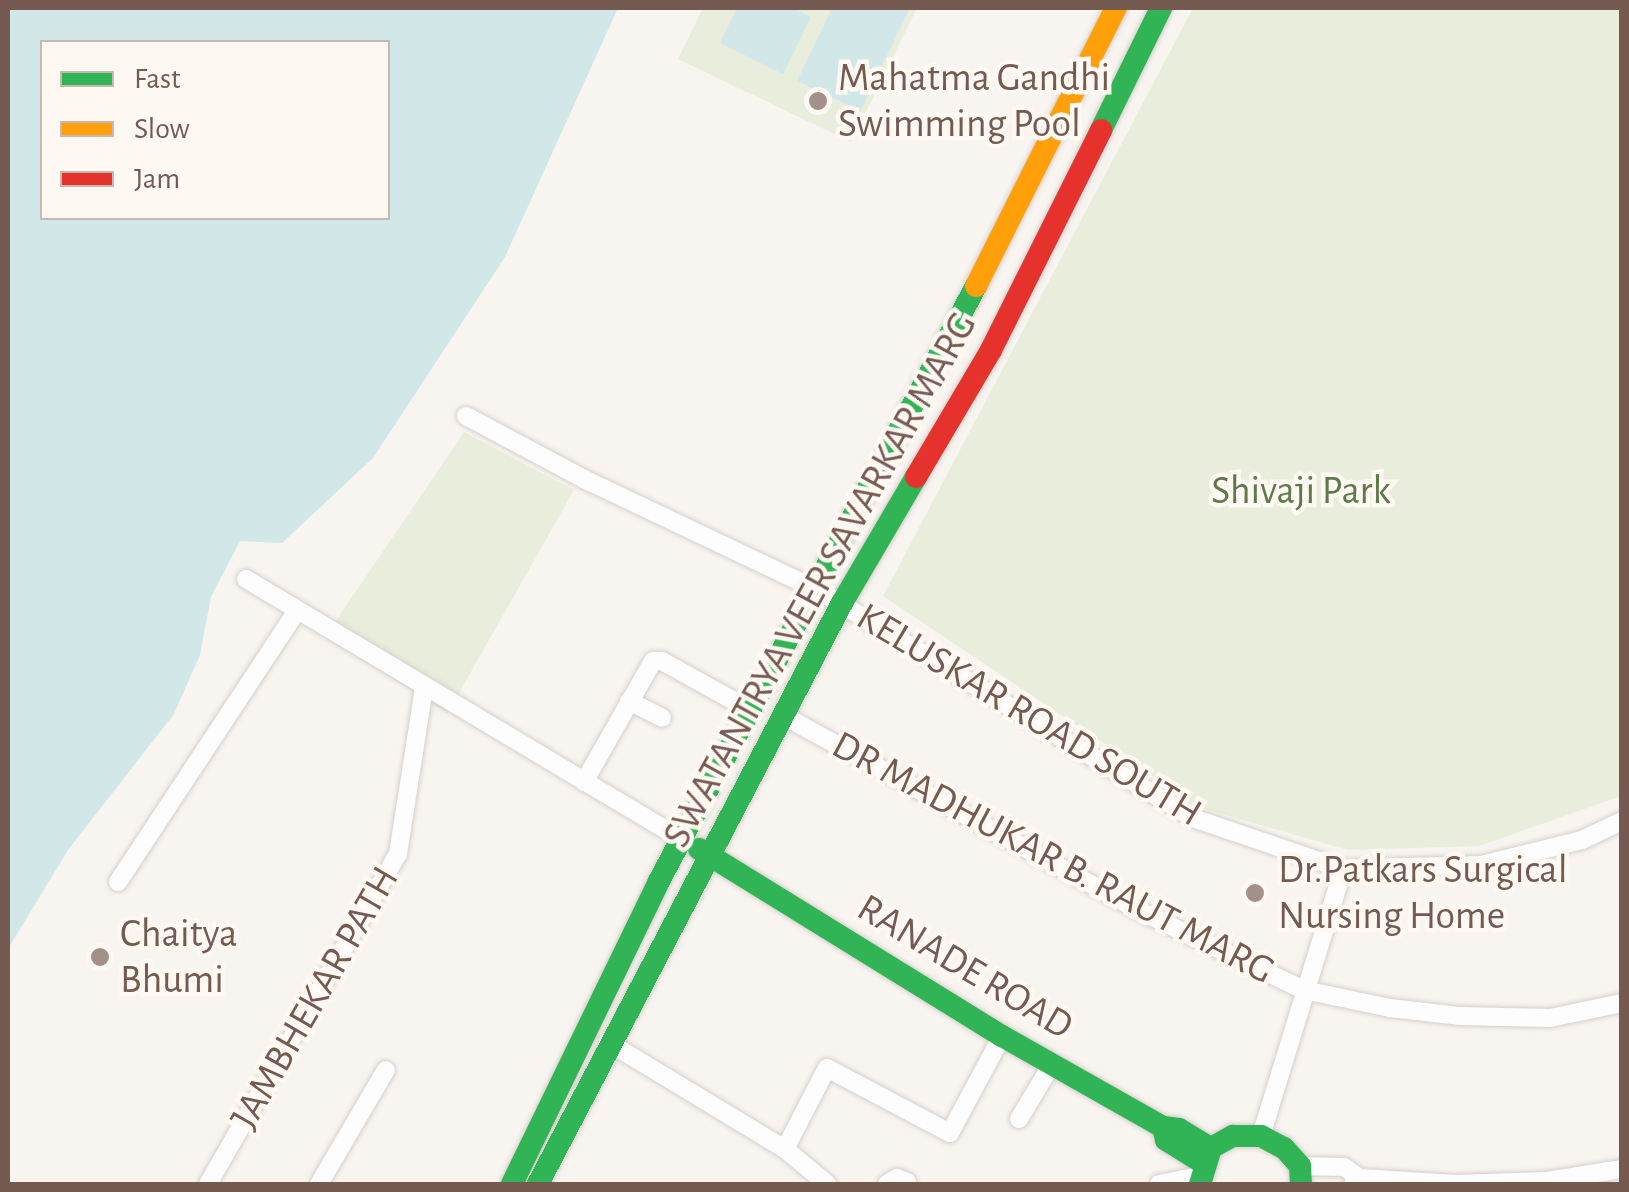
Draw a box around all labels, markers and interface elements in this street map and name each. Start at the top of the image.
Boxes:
legend [40,40,390,220]
place label: Mahatma Gandhi Swimming Pool [838,54,1110,148]
text: Fast [134,64,181,94]
marker: Mahatma Gandhi Swimming Pool [807,90,829,112]
text: Slow [134,114,190,144]
text: Jam [134,164,180,194]
street label: SWATANTRYA VEER SAVARKAR MARG [653,304,987,856]
park label: Shivaji Park [1211,467,1391,515]
street label: KELUSKAR ROAD SOUTH [848,593,1210,837]
street label: DR MADHUKAR B. RAUT MARG [824,721,1282,995]
place label: Dr.Patkars Surgical Nursing Home [1278,846,1568,940]
street label: JAMBHEKAR PATH [220,858,410,1138]
marker: Dr.Patkars Surgical Nursing Home [1242,880,1268,906]
street label: RANADE ROAD [848,884,1082,1050]
place label: Chaitya Bhumi [120,910,237,1004]
marker: Chaitya Bhumi [89,946,111,968]

